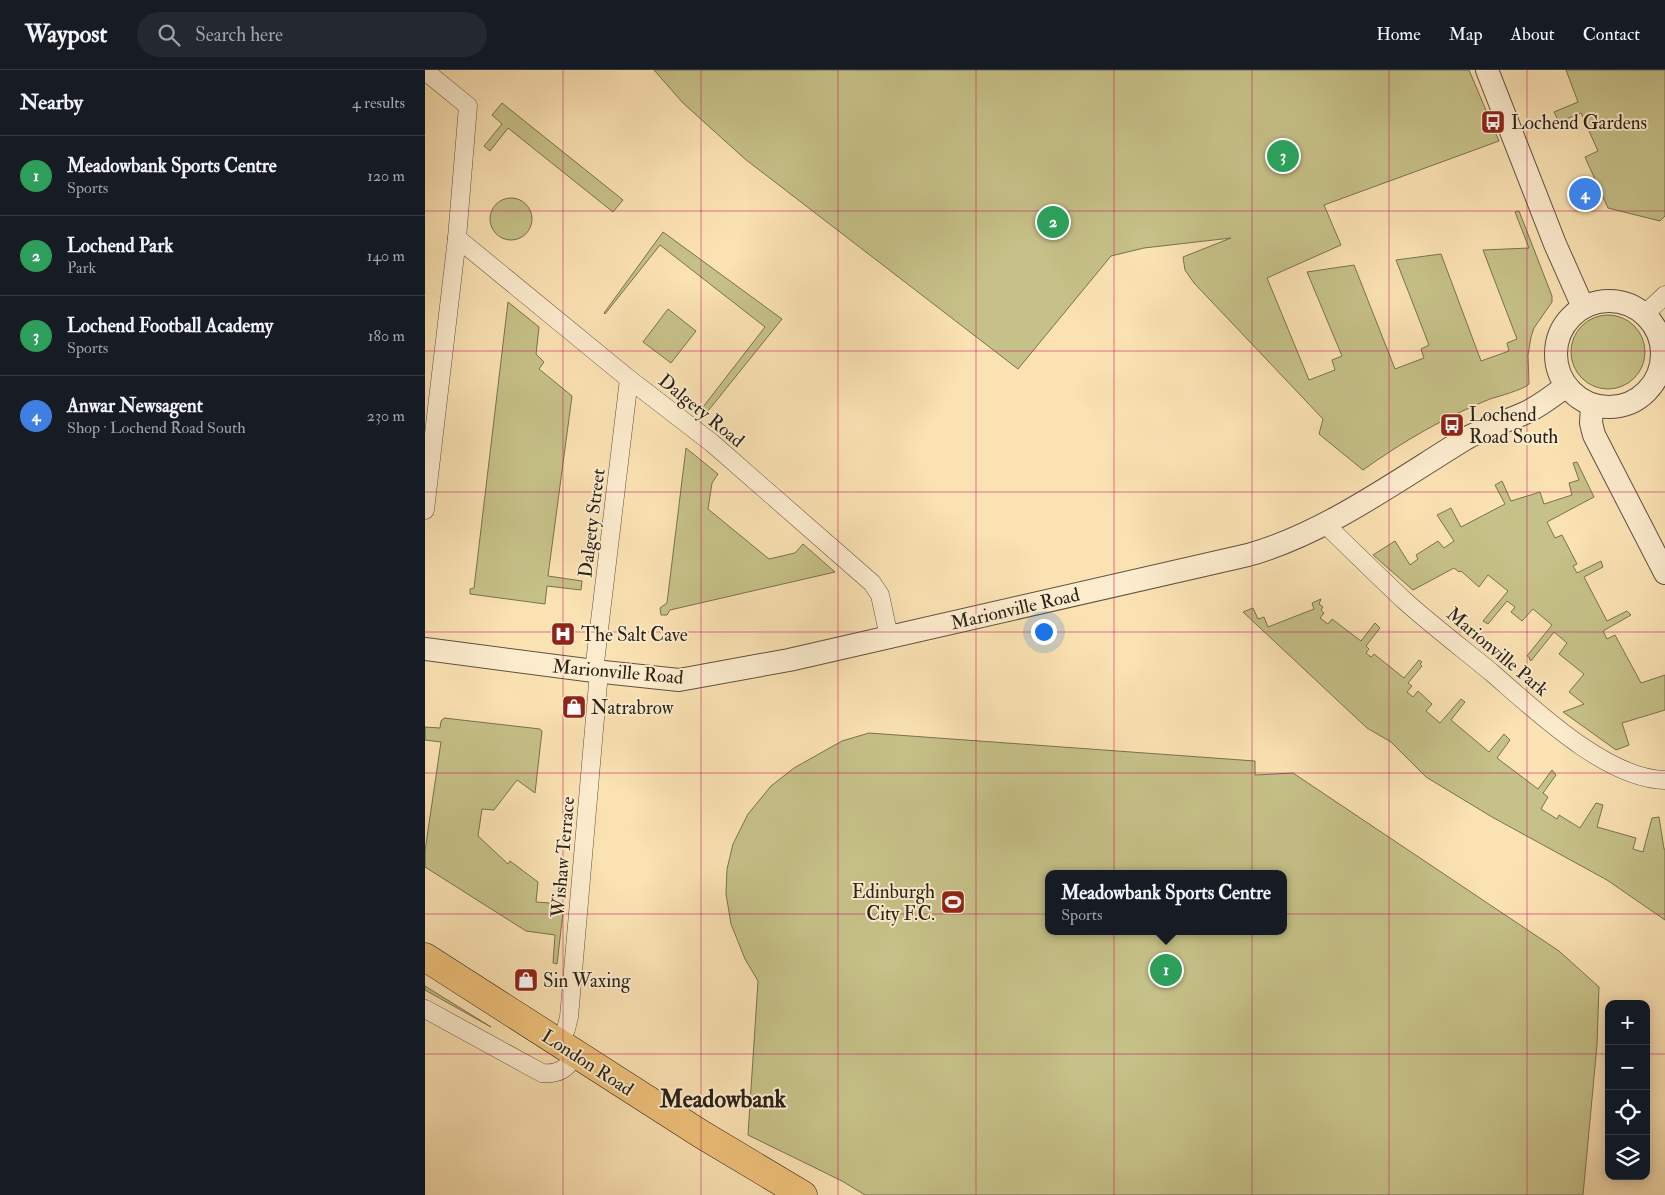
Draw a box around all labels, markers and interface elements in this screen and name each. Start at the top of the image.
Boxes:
search box [137,12,487,57]
text: Waypost [25,19,107,50]
icon: search [155,21,183,49]
text: Search here [195,23,283,47]
text: Home [1376,23,1421,46]
text: Map [1449,23,1483,46]
text: About [1511,23,1555,46]
text: Contact [1583,23,1640,46]
text: Nearby [20,89,83,116]
text: 4 results [352,93,405,113]
bus stop icon: Lochend Gardens [1480,109,1506,135]
place label: Lochend Gardens [1511,111,1647,135]
pin: 3 [1267,137,1299,175]
text: Meadowbank Sports Centre [67,154,277,178]
text: 1 [33,166,39,186]
text: 120 m [367,166,405,186]
pin: 4 [1569,175,1601,213]
text: Sports [67,178,108,198]
pin: 2 [1037,203,1069,241]
text: Lochend Park [67,234,173,258]
text: 2 [32,246,40,266]
text: 140 m [367,246,405,266]
text: Park [67,258,96,278]
text: Lochend Football Academy [67,314,273,338]
text: 3 [33,326,39,346]
text: 180 m [368,326,405,346]
text: Sports [67,338,108,358]
street label: Dalgety Road [654,369,750,453]
text: Anwar Newsagent [67,394,203,418]
place label: Lochend Road South [1469,403,1558,449]
text: 4 [32,406,40,426]
text: 230 m [367,406,405,426]
bus stop icon: Lochend Road South [1439,412,1465,438]
text: Shop · Lochend Road South [67,418,246,438]
street label: Dalgety Street [573,467,611,579]
street label: Marionville Road [949,582,1083,635]
street label: Marionville Park [1441,602,1553,702]
your location [1031,619,1057,645]
hospital icon: The Salt Cave [550,621,576,647]
place label: The Salt Cave [581,623,688,647]
street label: Marionville Road [551,654,685,690]
shop icon: Natrabrow [561,694,587,720]
place label: Natrabrow [591,696,674,720]
street label: Wishaw Terrace [546,796,580,920]
popup [1045,870,1287,935]
place label: Edinburgh City F.C. [852,880,935,926]
text: Meadowbank Sports Centre [1061,881,1271,905]
sports icon: Edinburgh City F.C. [940,889,966,915]
text: Sports [1061,905,1102,925]
pin: 1 [1150,951,1182,989]
shop icon: Sin Waxing [513,967,539,993]
place label: Sin Waxing [543,969,631,993]
map controls [1605,1000,1650,1180]
button: + [1605,1000,1650,1045]
street label: London Road [537,1024,638,1102]
button: − [1605,1045,1650,1090]
district label: Meadowbank [659,1084,787,1115]
button: locate [1605,1090,1650,1135]
button: layers [1605,1135,1650,1180]

